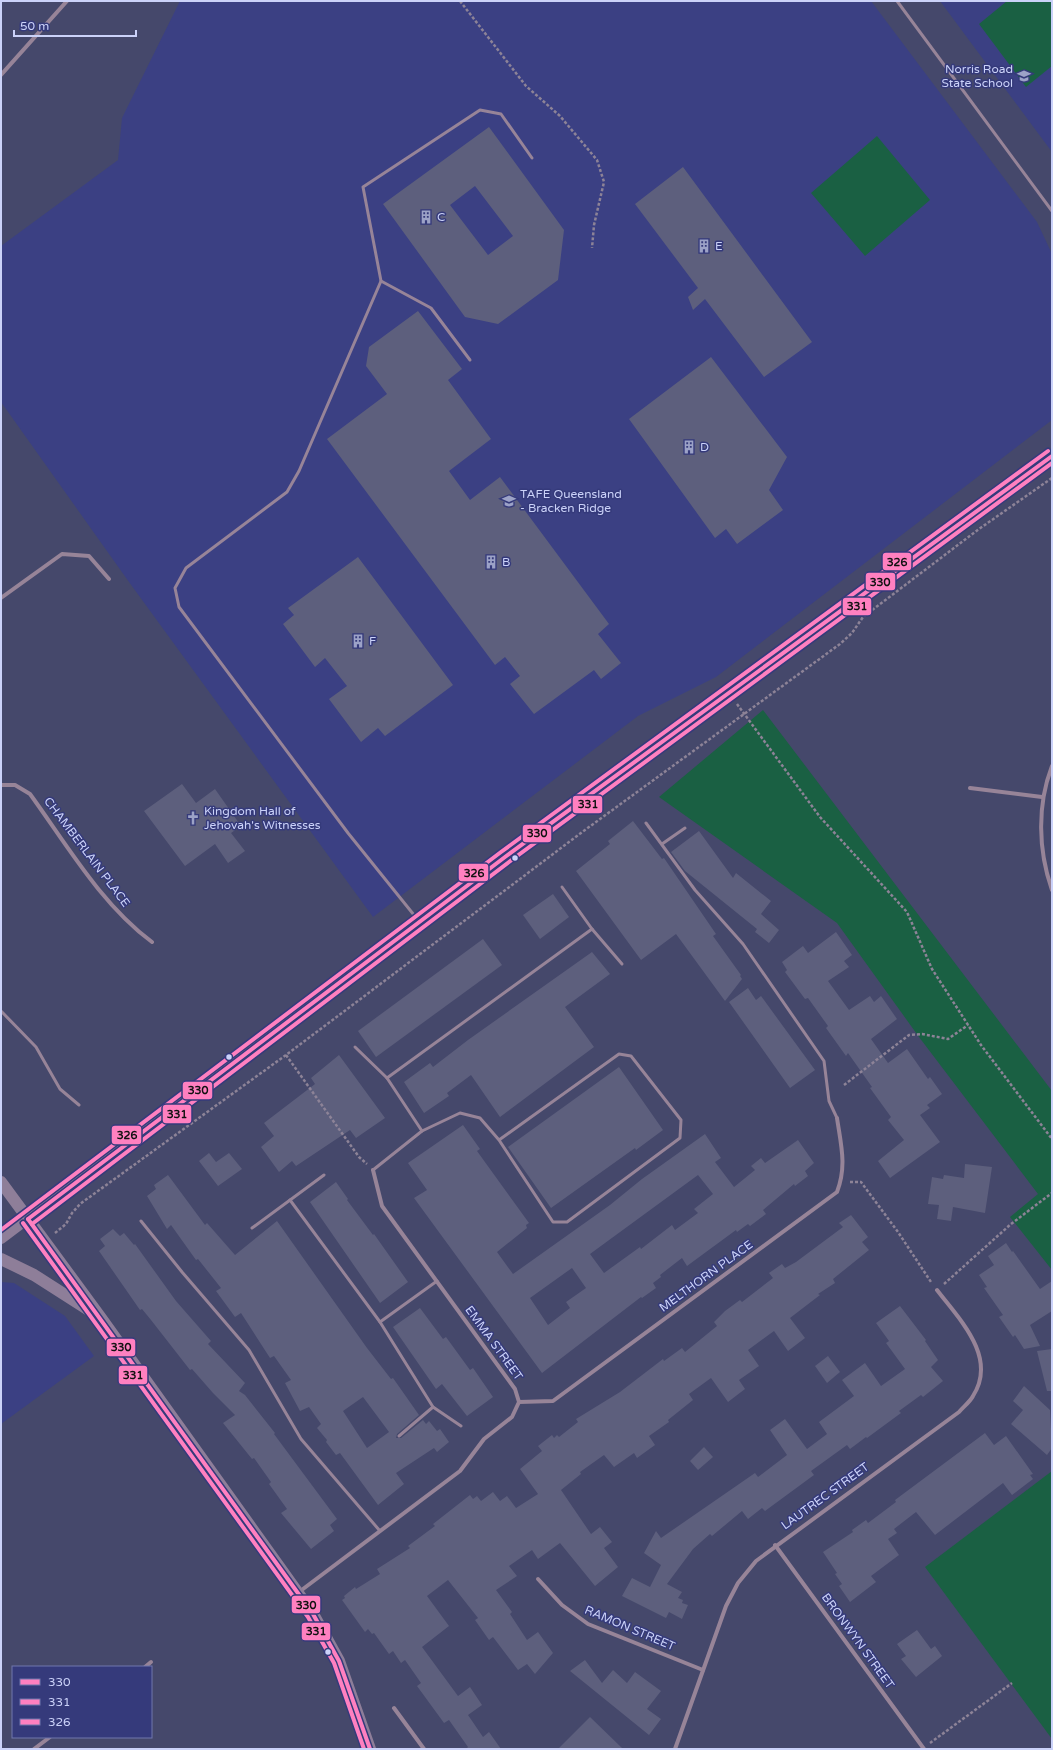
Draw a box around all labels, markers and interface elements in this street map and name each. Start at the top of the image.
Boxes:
scale bar [14,12,136,38]
text: 50 m [20,19,49,33]
place label: Norris Road State School [942,62,1013,90]
school or university icon: Norris Road State School [1016,68,1032,84]
building icon: C [418,209,434,225]
place label: C [437,210,445,224]
building icon: E [696,238,712,254]
place label: E [715,239,723,253]
building icon: D [681,439,697,455]
place label: D [700,440,709,454]
place label: TAFE Queensland - Bracken Ridge [520,487,622,515]
school or university icon: TAFE Queensland - Bracken Ridge [501,493,517,509]
line badge: 326 [882,552,912,571]
building icon: B [483,554,499,570]
place label: B [502,555,510,569]
text: 326 [887,556,907,569]
line badge: 330 [865,572,896,591]
text: 330 [870,576,890,589]
line badge: 331 [842,597,872,616]
text: 331 [847,600,867,613]
building icon: F [350,633,366,649]
place label: F [369,634,376,648]
street label: CHAMBERLAIN PLACE [41,794,133,910]
line badge: 331 [572,795,603,814]
text: 331 [578,798,598,811]
place label: Kingdom Hall of Jehovah's Witnesses [204,804,321,832]
church icon: Kingdom Hall of Jehovah's Witnesses [185,810,201,826]
line badge: 330 [522,824,552,843]
text: 330 [527,827,547,840]
unlabelled marker [510,853,520,863]
line badge: 326 [458,863,489,882]
text: 326 [464,867,484,880]
unlabelled marker [224,1052,234,1062]
line badge: 330 [182,1081,213,1100]
text: 330 [188,1084,208,1097]
line badge: 331 [162,1104,192,1124]
text: 331 [167,1108,187,1121]
line badge: 326 [111,1125,142,1145]
text: 326 [117,1129,137,1142]
street label: MELTHORN PLACE [656,1237,756,1315]
street label: EMMA STREET [462,1303,526,1383]
line badge: 330 [106,1338,136,1357]
text: 330 [111,1341,131,1354]
line badge: 331 [118,1365,148,1385]
text: 331 [123,1369,143,1382]
street label: LAUTREC STREET [778,1459,872,1532]
street label: BRONWYN STREET [819,1591,898,1692]
line badge: 330 [291,1595,321,1614]
text: 330 [296,1599,316,1612]
street label: RAMON STREET [583,1603,678,1654]
line badge: 331 [301,1622,331,1641]
text: 331 [306,1625,326,1638]
unlabelled marker [323,1647,333,1657]
legend [12,1666,152,1738]
text: 330 [48,1675,71,1689]
text: 331 [48,1695,71,1709]
text: 326 [48,1715,71,1729]

